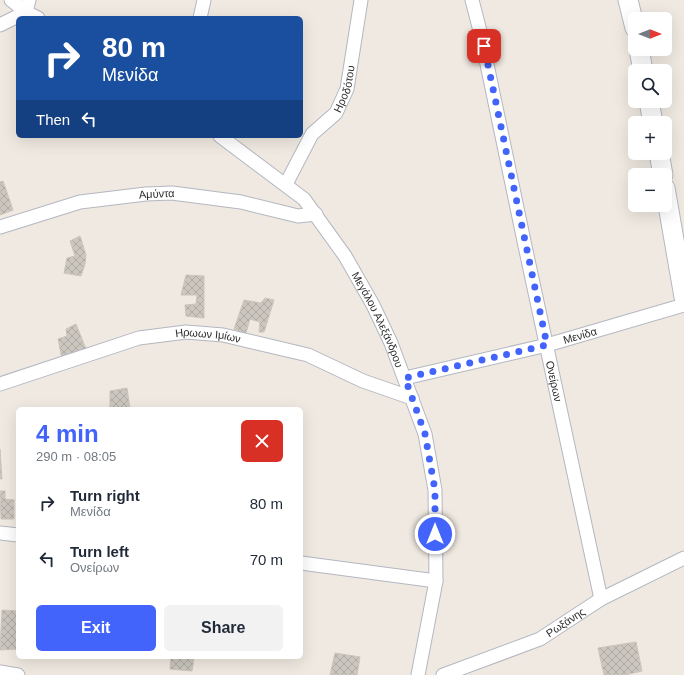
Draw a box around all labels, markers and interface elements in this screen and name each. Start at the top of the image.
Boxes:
north arrow [628,12,672,56]
map controls [628,12,672,212]
pin [467,29,501,63]
icon: right [36,32,88,84]
text: 80 m [102,32,166,63]
icon: arrive [473,35,495,57]
button: search [628,64,672,108]
text: Μενίδα [102,65,158,85]
street label: Ηροδότου [331,65,357,114]
icon: left [78,108,100,130]
text: Then [36,111,70,128]
button: + [628,116,672,160]
button: − [628,168,672,212]
street label: Αμύντα [138,187,175,201]
street label: Μεγάλου Αλεξάνδρου [349,270,406,369]
street label: Μενίδα [562,325,599,346]
street label: Ηρωων Ιμίων [175,326,242,345]
street label: Ονείρων [544,360,564,403]
text: 4 min [36,420,99,447]
button: close [241,420,283,462]
text: 290 m · 08:05 [36,449,116,464]
text: Turn right [70,487,140,504]
icon: right [36,492,58,514]
text: 80 m [250,495,283,512]
text: Μενίδα [70,504,111,519]
position arrow [414,513,456,555]
text: Turn left [70,543,129,560]
icon: left [36,548,58,570]
text: 70 m [250,551,283,568]
text: Ονείρων [70,560,119,575]
button: Exit [36,605,156,651]
button: Share [164,605,283,651]
street label: Ρωξάνης [544,605,587,639]

